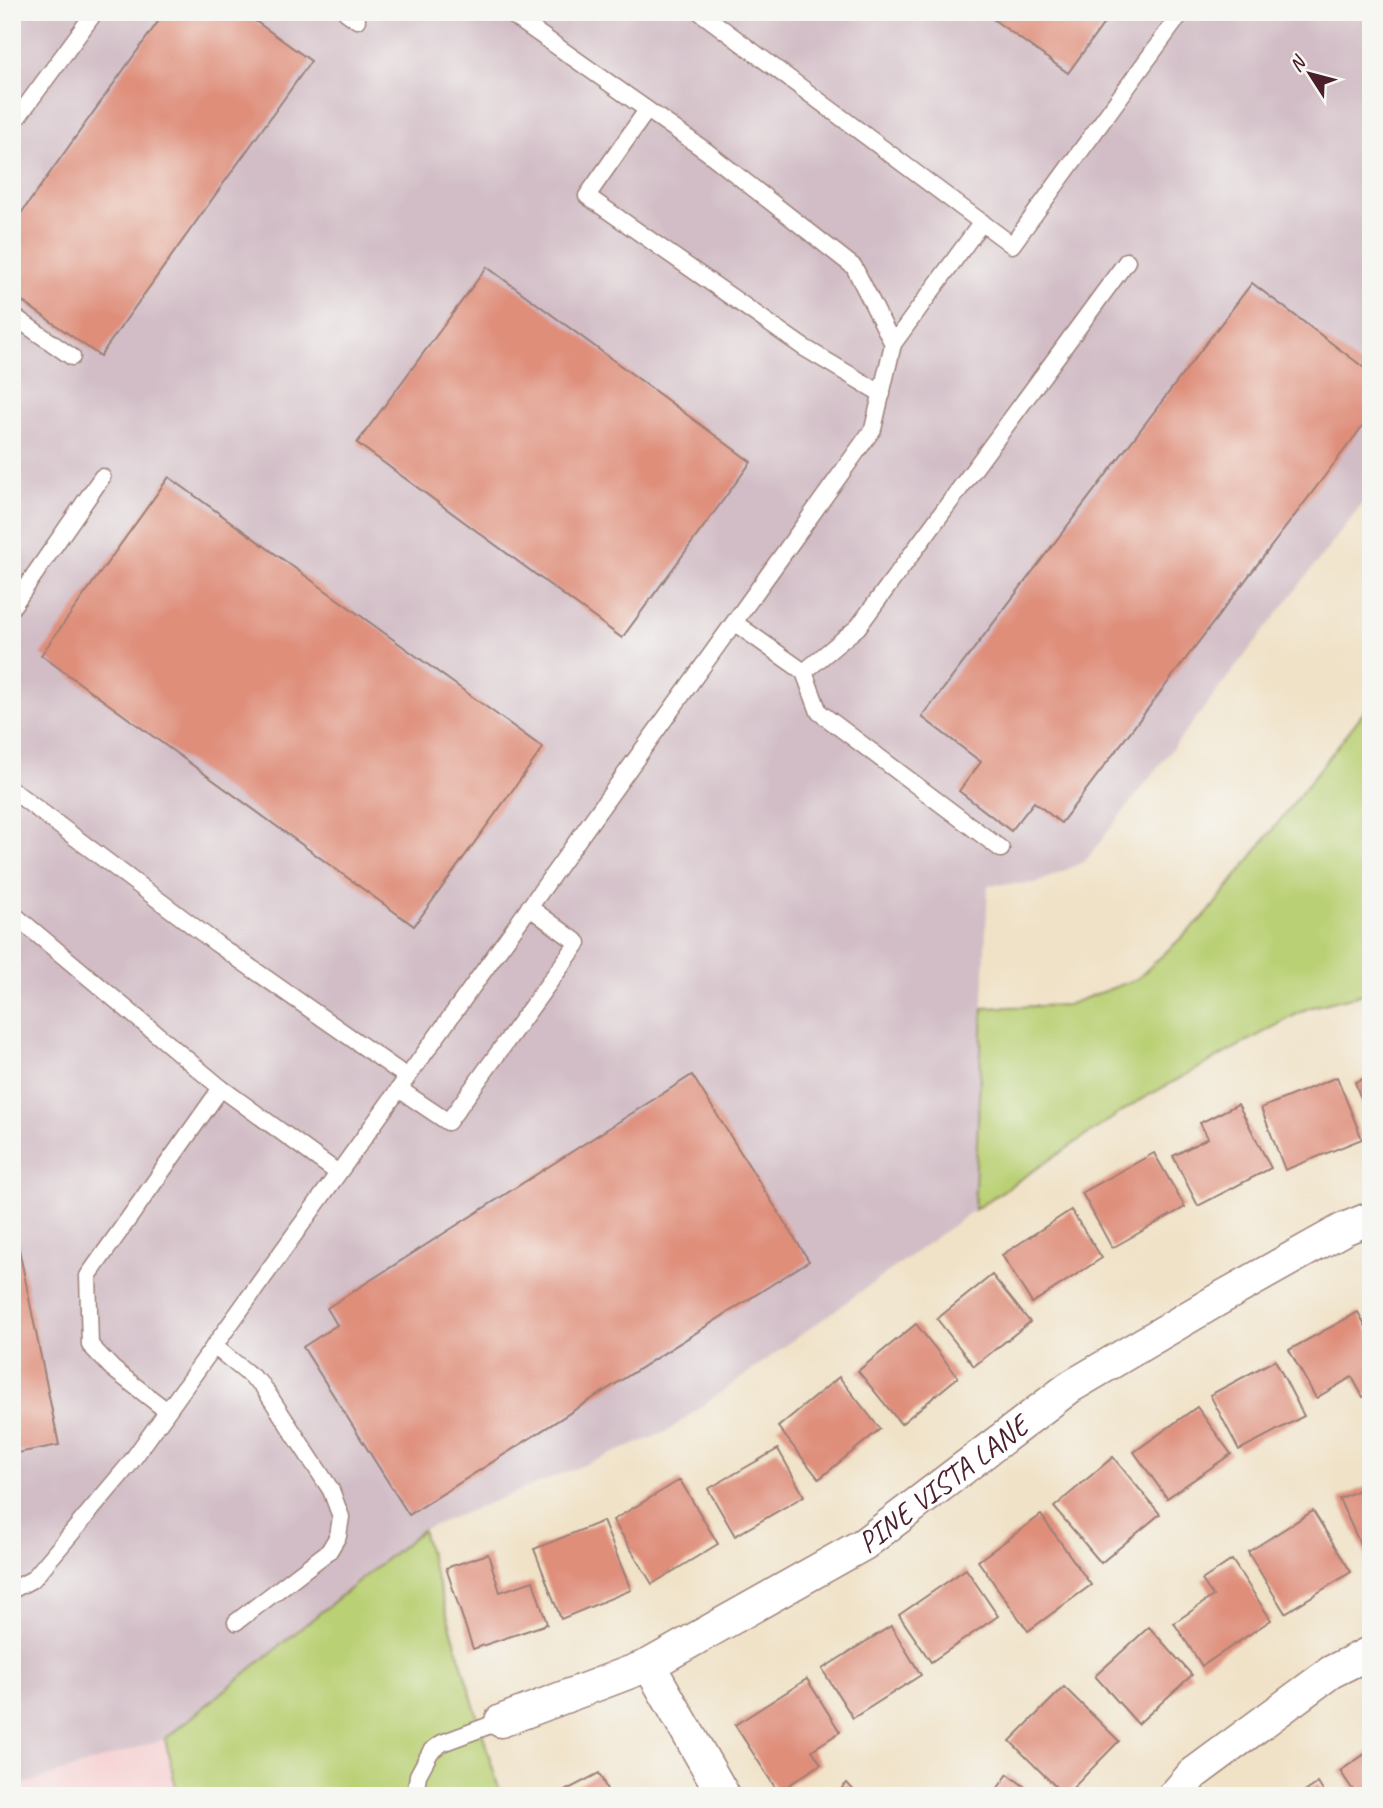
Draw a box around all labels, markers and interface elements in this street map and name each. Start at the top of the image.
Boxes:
north arrow [1274,38,1344,108]
text: N [1284,50,1312,76]
street label: PINE VISTA LANE [850,1405,1039,1561]

